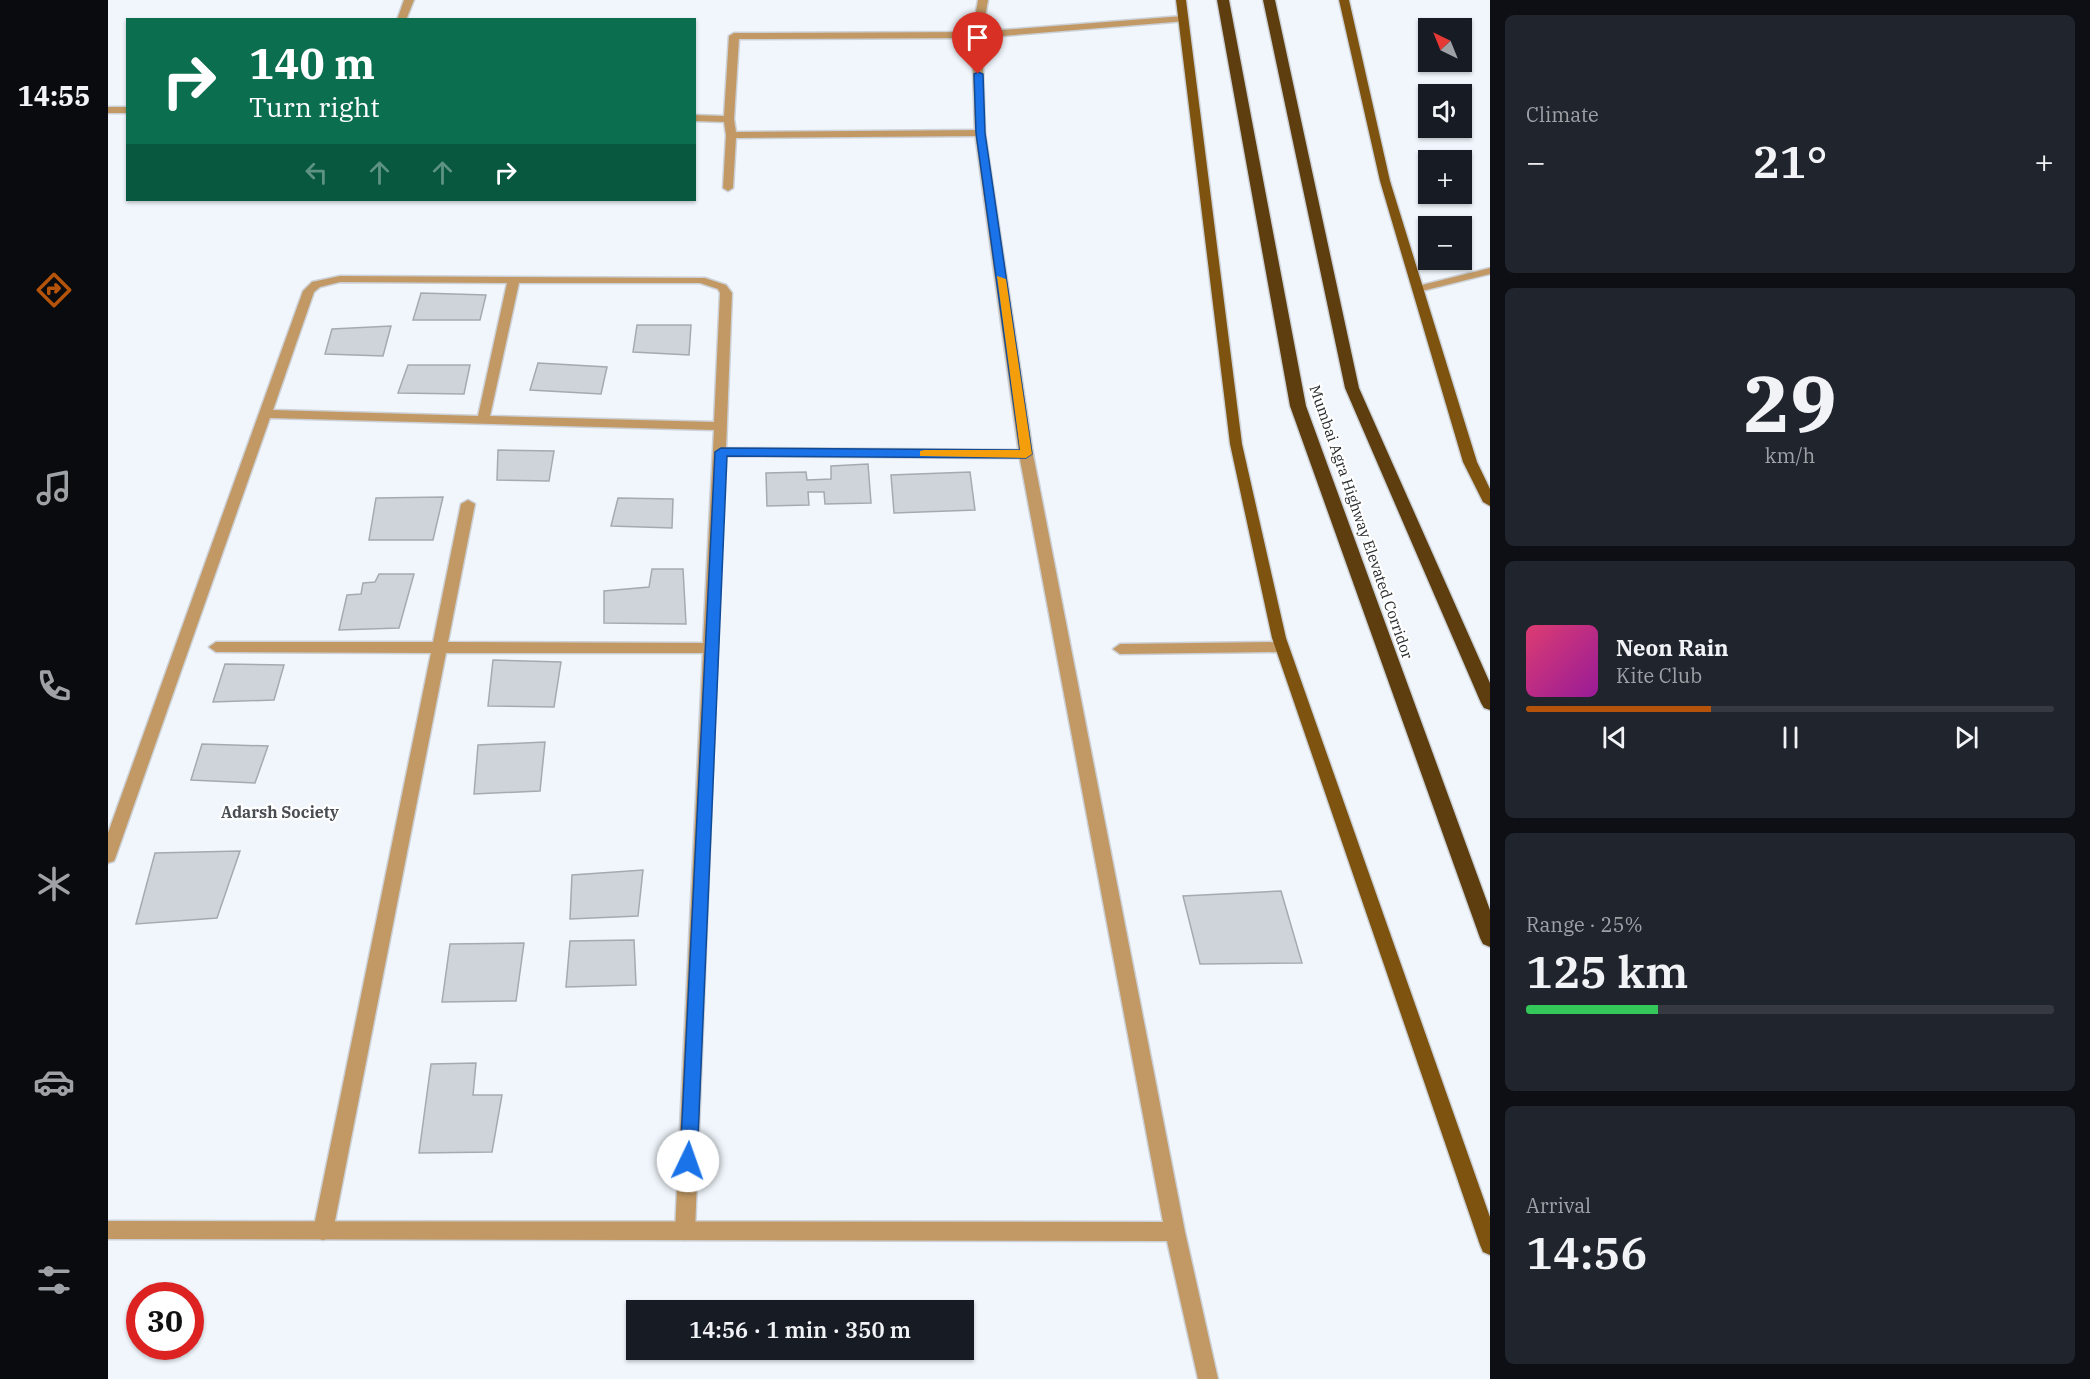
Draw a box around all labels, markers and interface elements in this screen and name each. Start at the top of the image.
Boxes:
pin [952,12,1003,74]
north arrow [1418,18,1472,72]
map controls [1418,18,1472,270]
icon: arrive [961,21,994,54]
text: 140 m [249,36,375,91]
icon: right [150,42,228,120]
text: 14:55 [18,78,90,113]
button: sound [1418,84,1472,138]
text: Turn right [249,89,380,124]
text: Climate [1526,101,1599,128]
text: 21° [1752,132,1828,190]
text: − [1526,140,1546,183]
text: + [2034,140,2054,183]
button: + [1418,150,1472,204]
icon: left [300,156,333,189]
icon: ahead [363,156,396,189]
icon: ahead [426,156,459,189]
icon: right [489,156,522,189]
button: − [1418,216,1472,270]
icon: directions [33,269,75,311]
text: 29 [1743,352,1837,453]
street label: Mumbai Agra Highway Elevated Corridor [1306,382,1417,662]
text: km/h [1765,442,1815,469]
icon: music [33,467,75,509]
text: Neon Rain [1616,633,1729,662]
text: Kite Club [1616,662,1702,689]
icon: phone [33,665,75,707]
icon: previous [1598,721,1631,754]
icon: pause [1774,721,1807,754]
icon: next [1950,721,1983,754]
district label: Adarsh Society [221,802,340,822]
icon: climate [33,863,75,905]
text: Range · 25% [1526,911,1643,938]
text: 125 km [1526,942,1688,1000]
icon: car [33,1061,75,1103]
position arrow [656,1129,720,1193]
text: Arrival [1526,1192,1591,1219]
text: 14:56 [1526,1223,1647,1281]
icon: filters [33,1259,75,1301]
speed limit sign: 30 [126,1282,204,1360]
text: 14:56 · 1 min · 350 m [689,1315,911,1344]

